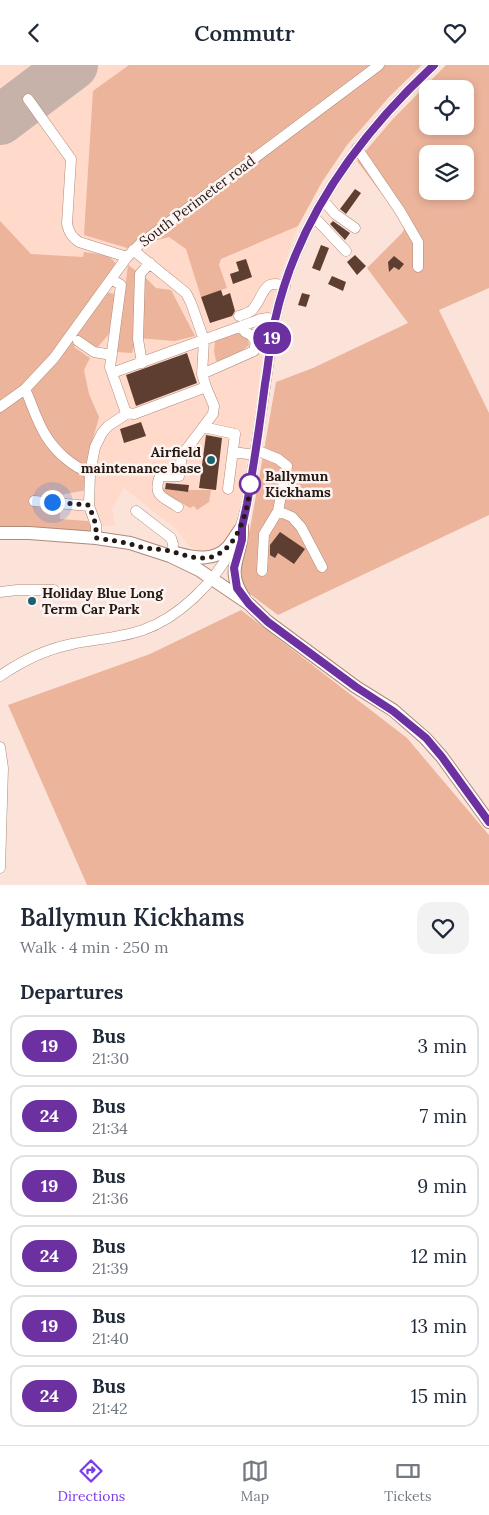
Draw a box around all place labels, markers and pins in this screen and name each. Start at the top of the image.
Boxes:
place label: Airfield maintenance base [81,443,201,477]
marker: Airfield maintenance base [205,454,217,466]
place label: Ballymun Kickhams [265,467,331,501]
marker: Ballymun Kickhams [239,473,261,495]
place label: Holiday Blue Long Term Car Park [42,584,164,618]
marker: Holiday Blue Long Term Car Park [26,595,38,607]

